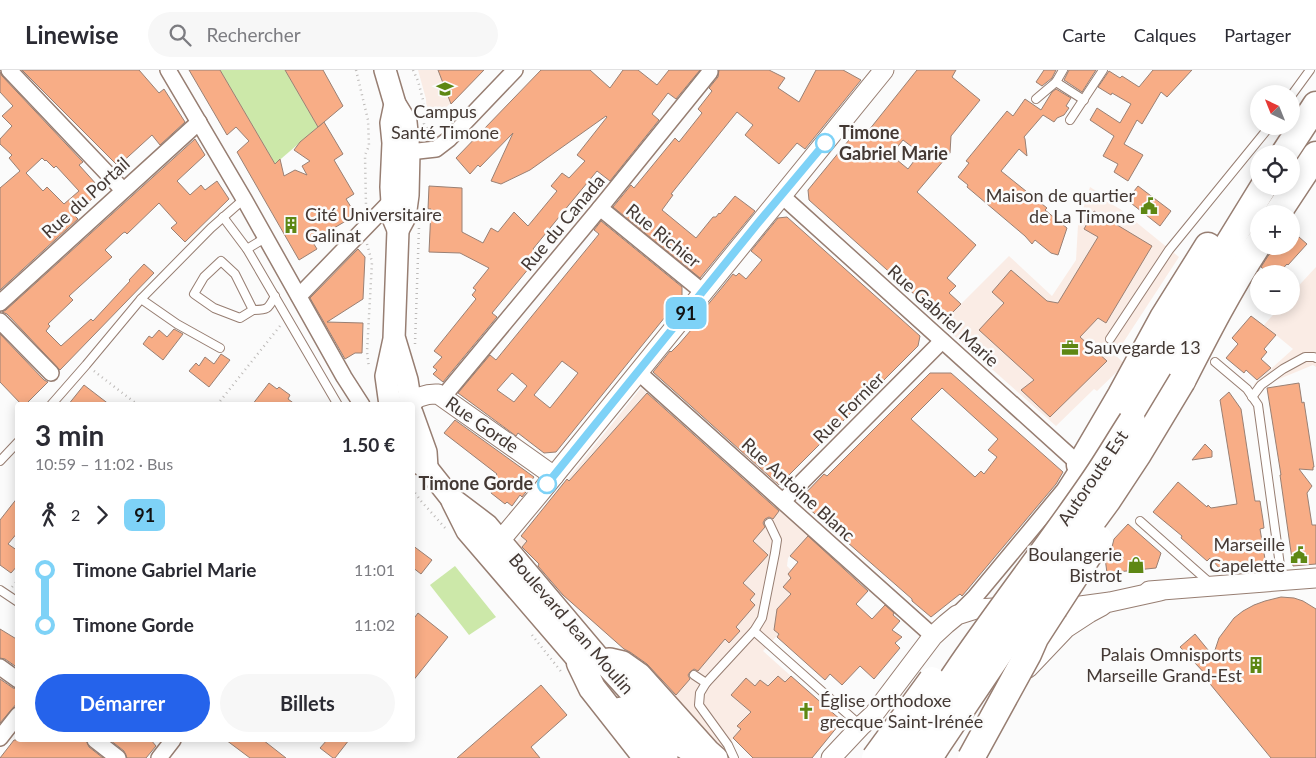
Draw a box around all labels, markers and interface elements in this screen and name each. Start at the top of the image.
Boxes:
search box [148,12,498,57]
text: Linewise [25,20,118,49]
icon: search [166,21,194,49]
text: Rechercher [206,23,301,46]
text: Carte [1062,24,1106,46]
text: Calques [1134,24,1196,46]
text: Partager [1224,24,1291,46]
school or university icon: Campus Santé Timone [435,79,455,99]
north arrow [1250,85,1300,135]
map controls [1250,85,1300,315]
place label: Campus Santé Timone [391,100,499,143]
place label: Timone Gabriel Marie [839,121,948,164]
marker: Timone Gabriel Marie [815,133,835,153]
button: locate [1250,145,1300,195]
street label: Rue du Portail [37,152,134,243]
street label: Rue du Canada [516,170,609,275]
place label: Maison de quartier de La Timone [986,184,1135,227]
public building icon: Maison de quartier de La Timone [1139,196,1159,216]
street label: Rue Richier [622,198,706,272]
place label: Cité Universitaire Galinat [305,203,442,246]
button: + [1250,205,1300,255]
building icon: Cité Universitaire Galinat [281,215,301,235]
street label: Rue Gabriel Marie [883,260,1004,371]
button: − [1250,265,1300,315]
line badge: 91 [664,297,708,329]
text: 91 [676,302,696,324]
place label: Sauvegarde 13 [1084,336,1201,358]
office icon: Sauvegarde 13 [1060,338,1080,358]
street label: Rue Fornier [808,367,889,447]
street label: Rue Gorde [442,391,523,457]
text: 3 min [35,418,104,452]
street label: Autoroute Est [1052,425,1132,529]
text: 1.50 € [342,433,395,456]
street label: Rue Antoine Blanc [737,433,860,546]
text: 10:59 – 11:02 · Bus [35,454,173,473]
place label: Timone Gorde [419,472,533,494]
marker: Timone Gorde [537,474,557,494]
icon: walk [35,501,63,529]
icon: forward [88,501,116,529]
text: 91 [134,504,155,526]
text: 2 [71,505,80,524]
place label: Marseille Capelette [1209,533,1285,576]
place label: Boulangerie Bistrot [1028,543,1123,586]
public building icon: Marseille Capelette [1289,545,1309,565]
street label: Boulevard Jean Moulin [505,548,639,698]
shop icon: Boulangerie Bistrot [1126,555,1146,575]
text: Timone Gabriel Marie [73,558,256,581]
text: 11:01 [354,560,395,579]
text: Timone Gorde [73,613,194,636]
text: 11:02 [354,615,395,634]
place label: Palais Omnisports Marseille Grand-Est [1086,643,1243,686]
building icon: Palais Omnisports Marseille Grand-Est [1246,655,1266,675]
button: Démarrer [35,674,210,732]
button: Billets [220,674,395,732]
place label: Église orthodoxe grecque Saint-Irénée [820,689,983,732]
church icon: Église orthodoxe grecque Saint-Irénée [796,701,816,721]

